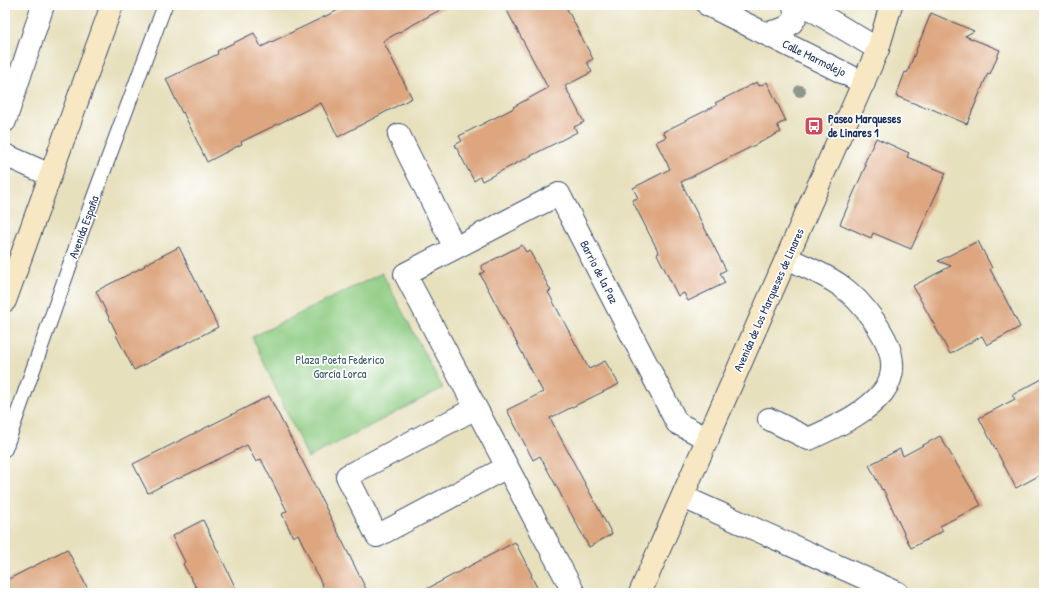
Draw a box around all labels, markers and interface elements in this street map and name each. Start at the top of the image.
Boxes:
street label: Calle Marmolejo [779,35,849,80]
place label: Paseo Marqueses de Linares 1 [828,110,901,141]
bus stop icon: Paseo Marqueses de Linares 1 [803,115,825,137]
street label: Avenida España [64,193,103,261]
street label: Avenida de los Marqueses de Linares [729,225,808,374]
street label: Barrio de la Paz [576,237,623,306]
park label: Plaza Poeta Federico García Lorca [296,351,385,382]

